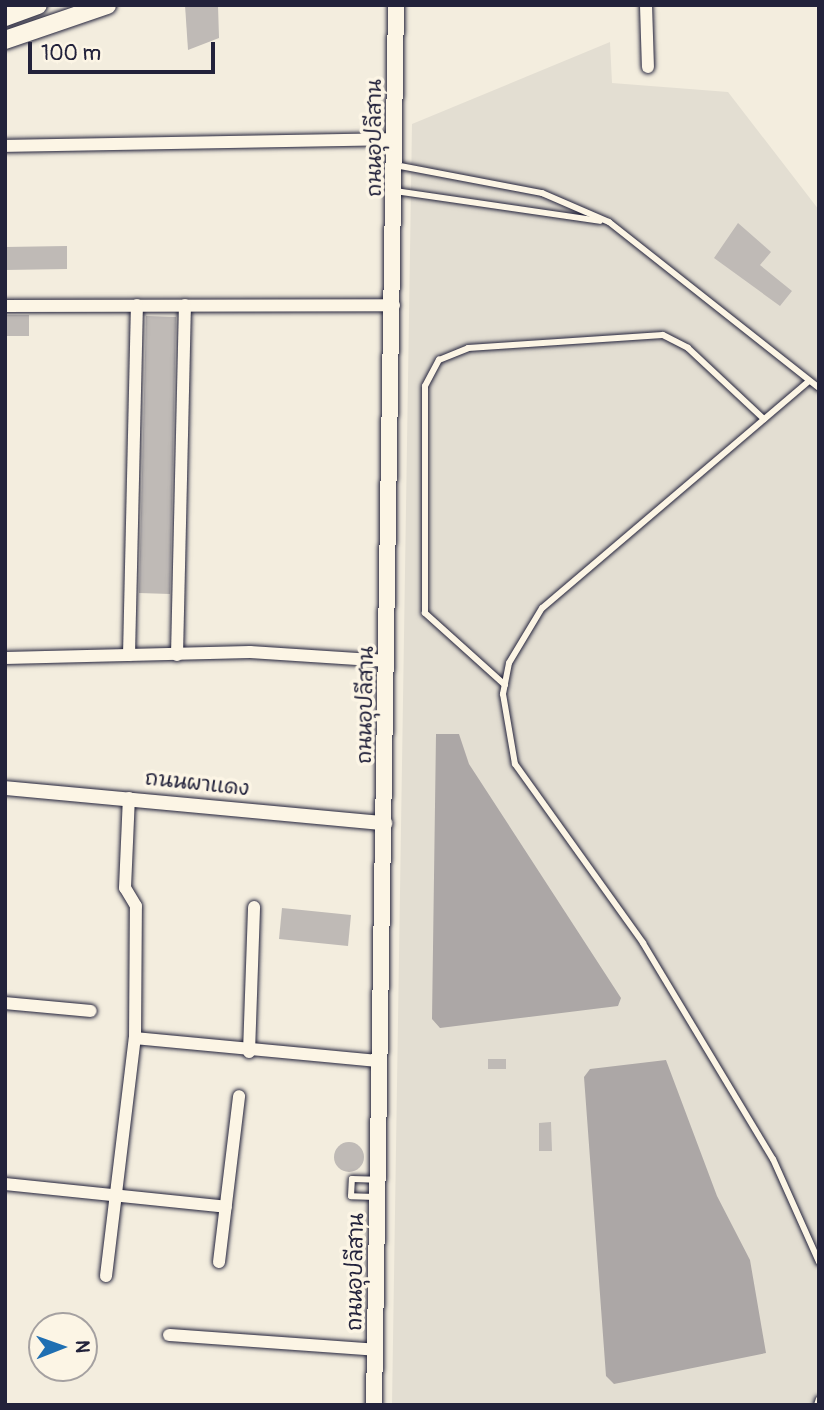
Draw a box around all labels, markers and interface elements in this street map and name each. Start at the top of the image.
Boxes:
scale bar [32,28,219,72]
text: 100 m [41,40,101,67]
street label: ถนนอุปลีสาน [362,79,388,197]
street label: ถนนอุปลีสาน [352,646,380,764]
street label: ถนนผาแดง [144,766,250,802]
street label: ถนนอุปลีสาน [342,1213,370,1331]
north arrow [28,1312,98,1382]
text: N [70,1340,94,1353]

